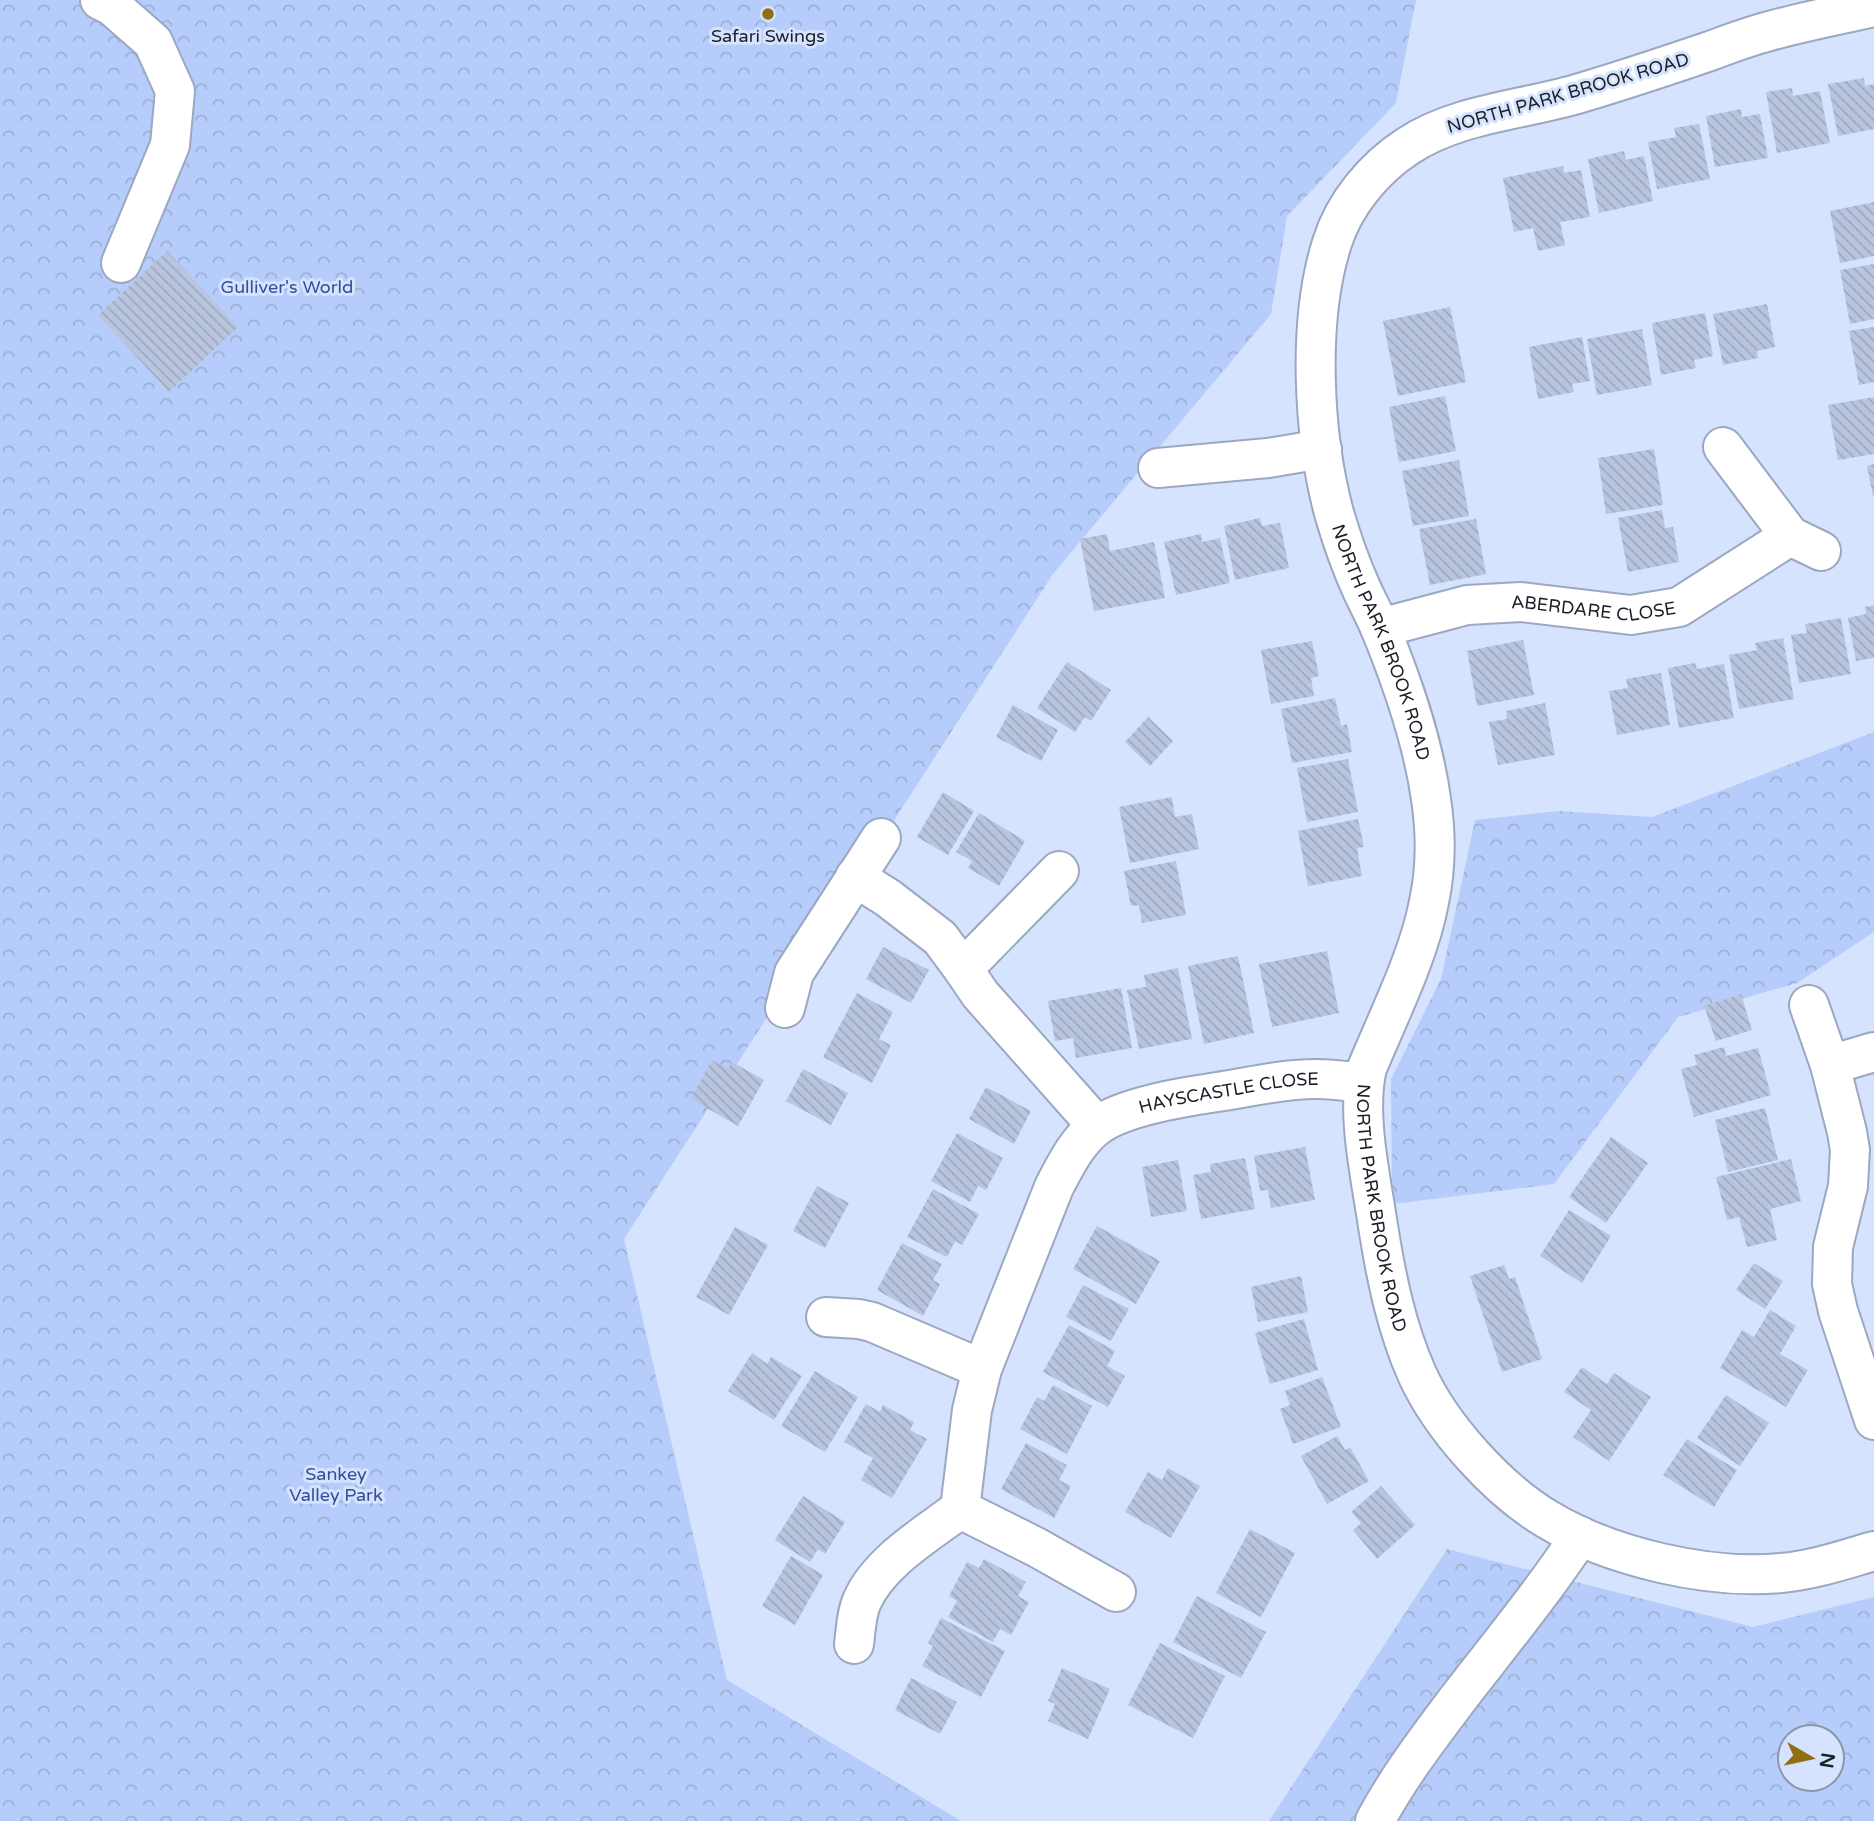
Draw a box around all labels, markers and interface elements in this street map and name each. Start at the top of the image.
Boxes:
marker: Safari Swings [760,6,776,22]
place label: Safari Swings [711,25,825,47]
street label: NORTH PARK BROOK ROAD [1444,48,1692,138]
park label: Gulliver's World [221,276,353,298]
street label: NORTH PARK BROOK ROAD [1327,521,1435,763]
street label: ABERDARE CLOSE [1510,591,1677,626]
street label: HAYSCASTLE CLOSE [1136,1068,1319,1118]
street label: NORTH PARK BROOK ROAD [1352,1083,1412,1335]
park label: Sankey Valley Park [289,1463,383,1506]
north arrow [1776,1723,1846,1793]
text: N [1815,1751,1839,1770]

